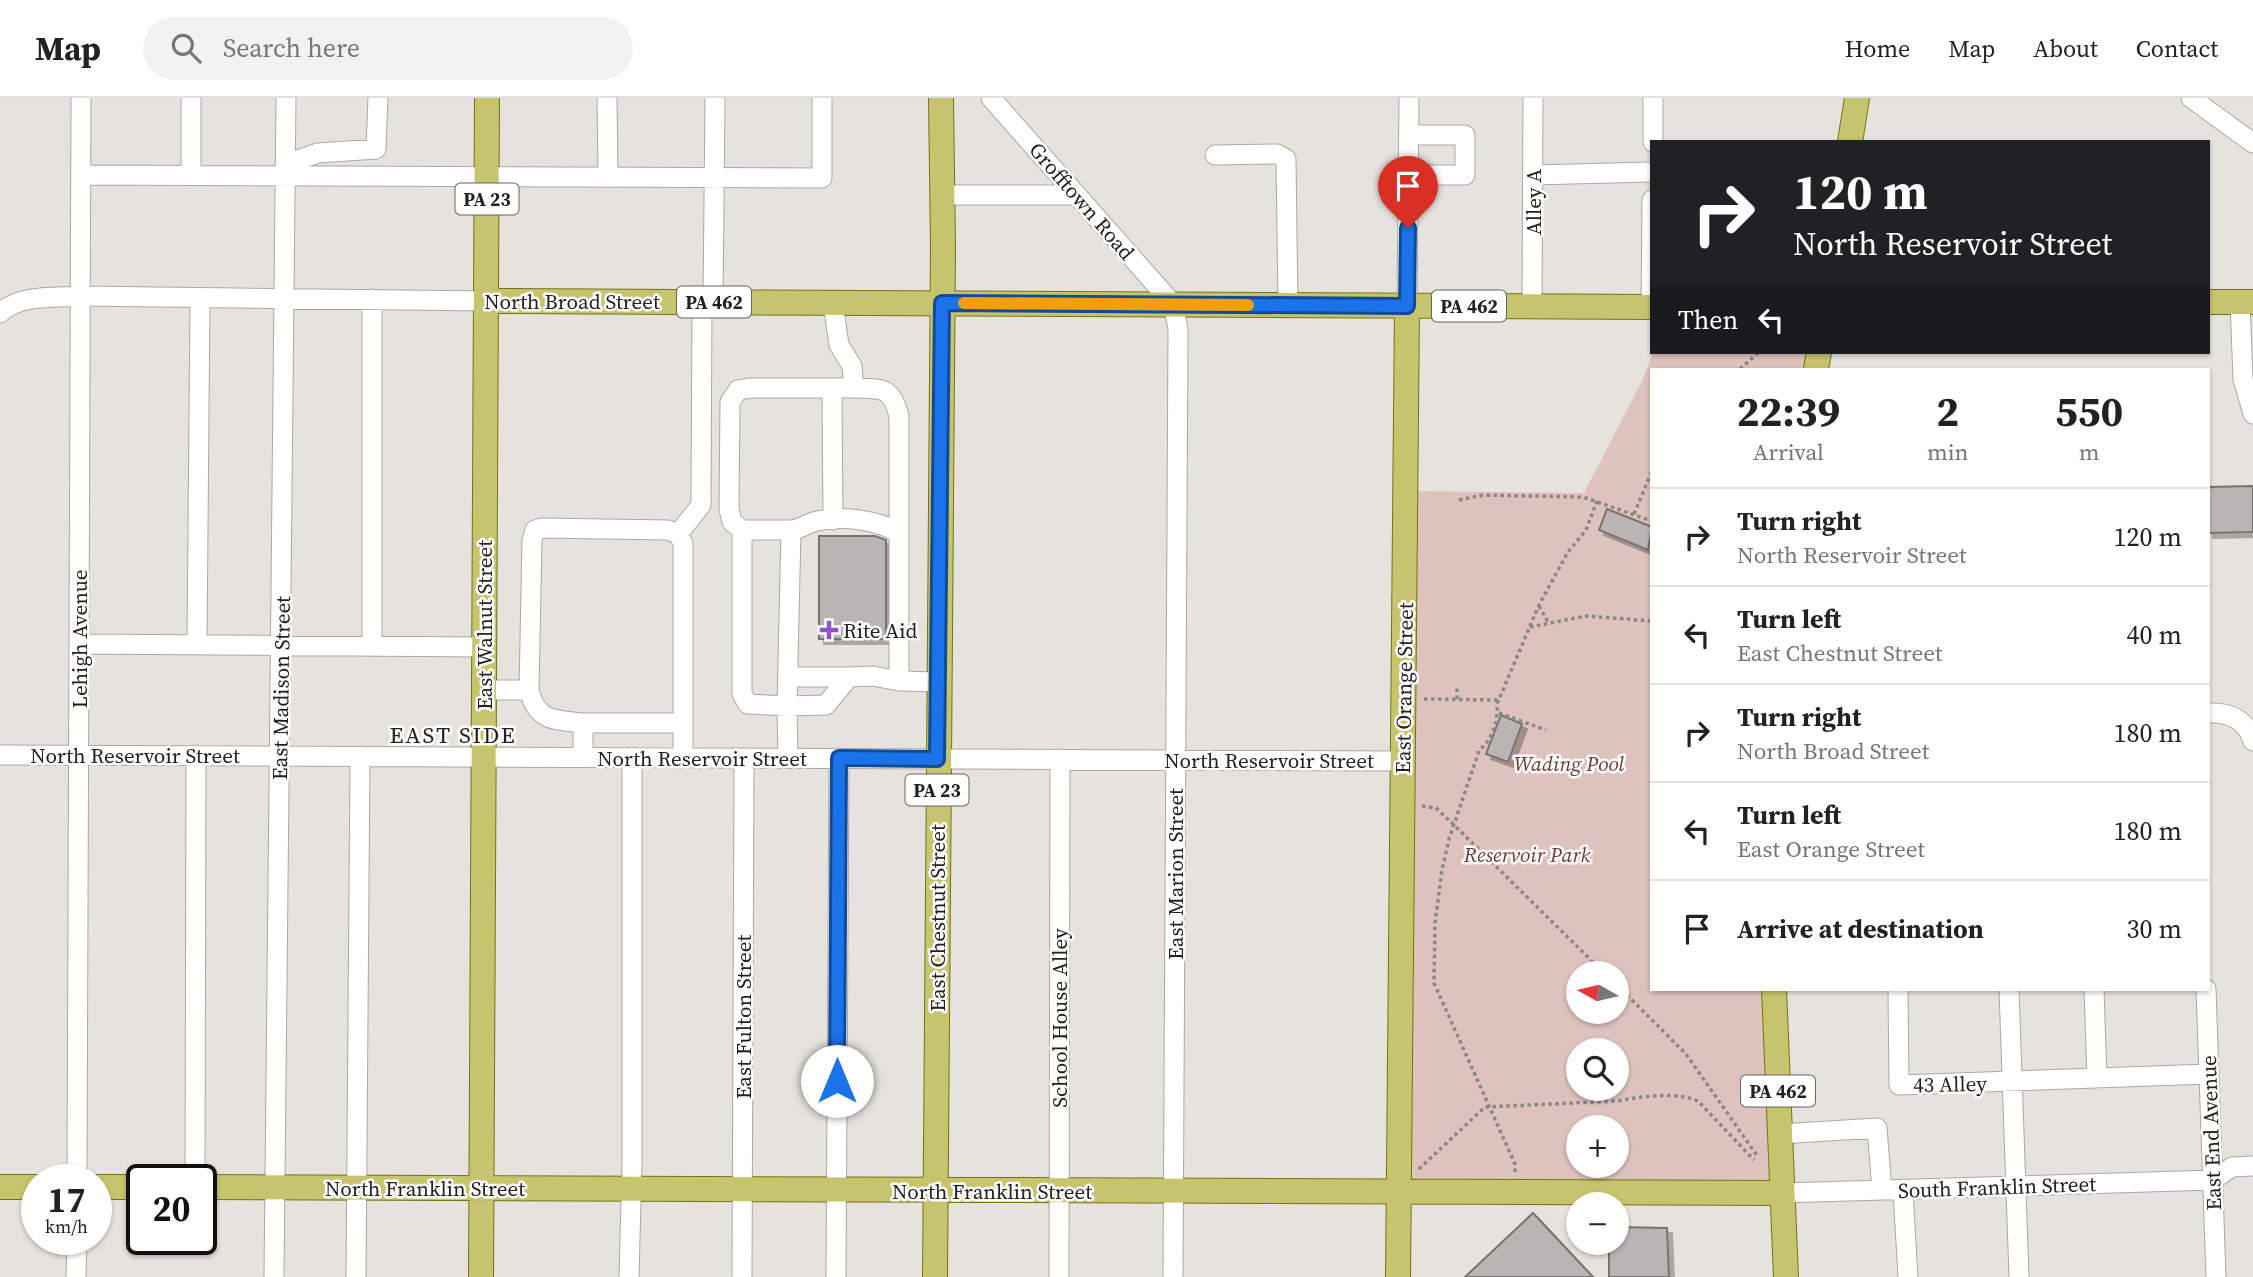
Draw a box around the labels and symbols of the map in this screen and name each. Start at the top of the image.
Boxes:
street label: Grofftown Road [1023,136,1141,266]
pin [1378,156,1438,228]
street label: Alley A [1519,169,1548,235]
road number: PA 23 [456,184,518,214]
road number: PA 462 [677,286,751,318]
street label: North Broad Street [484,287,660,316]
road number: PA 462 [1432,290,1506,322]
street label: East Walnut Street [470,540,499,710]
street label: Lehigh Avenue [65,569,94,709]
street label: East Madison Street [265,596,297,780]
street label: East Orange Street [1388,602,1420,774]
place label: Rite Aid [843,616,918,645]
marker: Rite Aid [821,622,837,638]
district label: EAST SIDE [389,719,517,751]
street label: North Reservoir Street [30,741,240,770]
street label: North Reservoir Street [597,744,807,773]
street label: North Reservoir Street [1164,746,1374,775]
park label: Wading Pool [1514,749,1624,778]
road number: PA 23 [906,775,968,806]
street label: East Marion Street [1161,788,1190,960]
street label: East Chestnut Street [923,824,952,1012]
park label: Reservoir Park [1463,840,1590,869]
street label: School House Alley [1045,928,1074,1108]
street label: East Fulton Street [729,935,758,1099]
north arrow [1566,961,1629,1024]
position arrow [800,1044,874,1118]
street label: East End Avenue [2194,1055,2228,1211]
street label: 43 Alley [1913,1069,1987,1099]
road number: PA 462 [1741,1076,1815,1107]
speed limit sign: 20 [126,1164,217,1255]
street label: South Franklin Street [1897,1169,2097,1205]
street label: North Franklin Street [325,1174,525,1203]
street label: North Franklin Street [892,1177,1092,1206]

